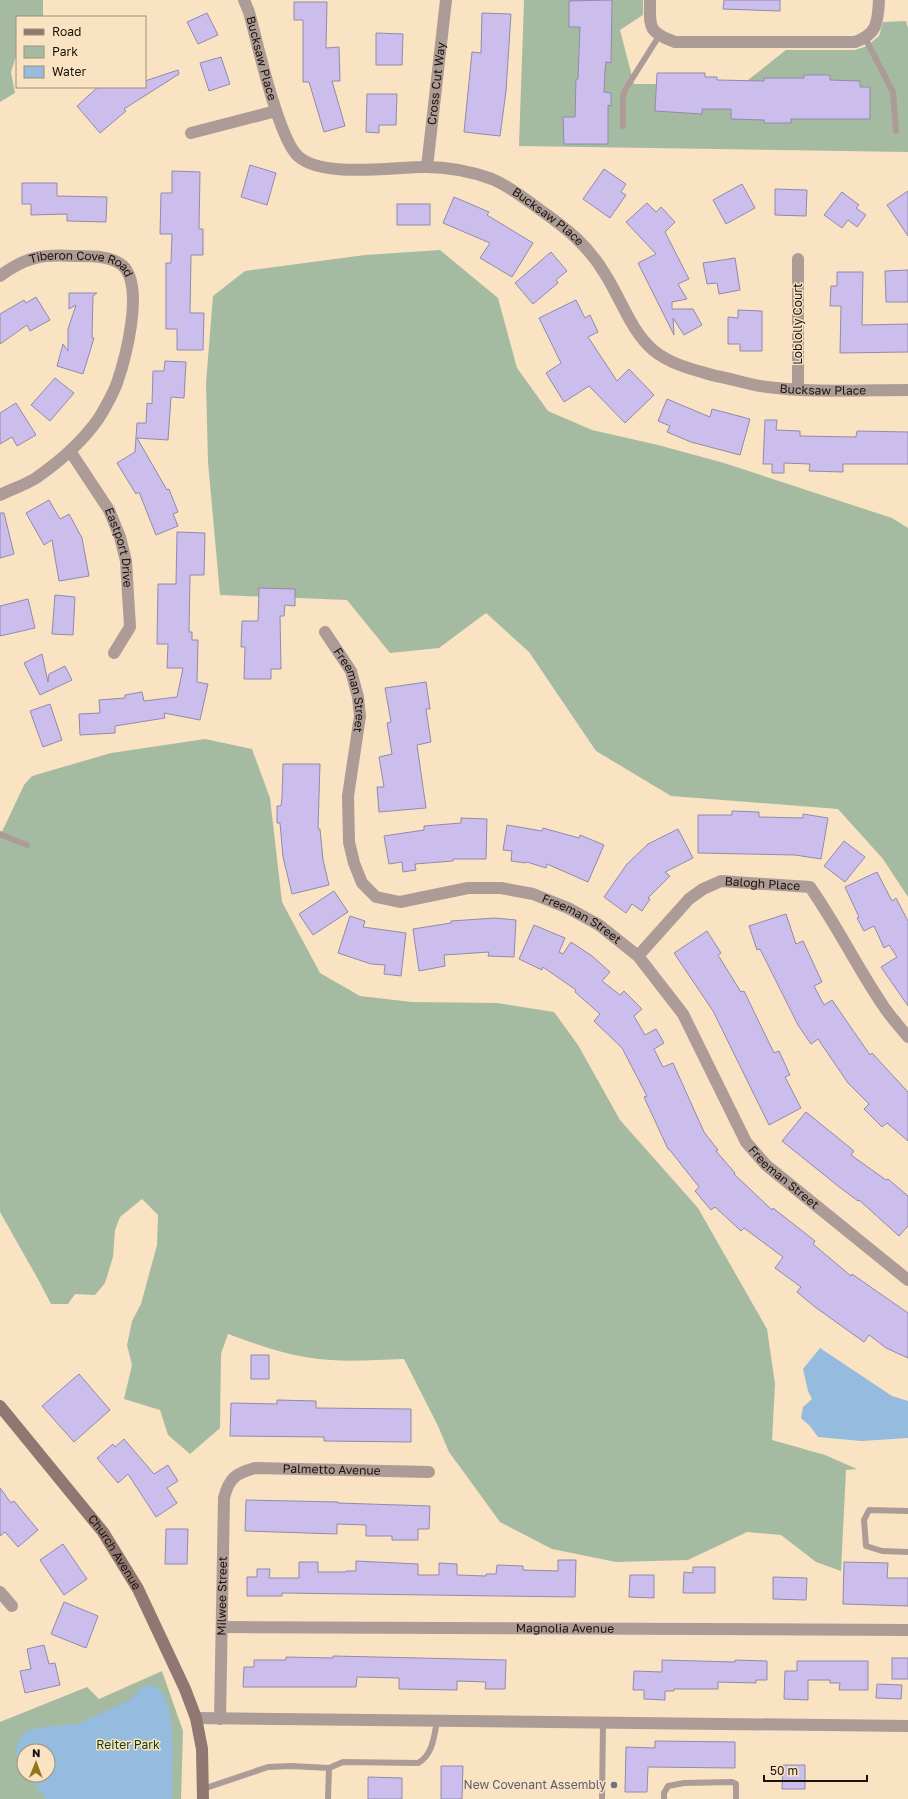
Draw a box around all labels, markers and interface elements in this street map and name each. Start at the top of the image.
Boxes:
street label: Bucksaw Place [243,14,280,102]
legend [16,16,146,88]
text: Road [52,24,81,39]
street label: Cross Cut Way [424,41,448,126]
text: Park [52,44,78,59]
text: Water [52,64,86,79]
street label: Bucksaw Place [509,184,587,248]
street label: Tiberon Cove Road [27,247,137,279]
street label: Loblolly Court [790,283,805,365]
street label: Bucksaw Place [779,380,866,398]
street label: Eastport Drive [102,505,136,588]
street label: Freeman Street [331,645,368,734]
street label: Balogh Place [724,873,801,893]
street label: Freeman Street [540,890,625,947]
street label: Freeman Street [746,1142,822,1212]
street label: Palmetto Avenue [282,1461,381,1478]
street label: Church Avenue [85,1511,145,1592]
street label: Milwee Street [214,1556,230,1636]
street label: Magnolia Avenue [516,1620,614,1636]
park label: Reiter Park [96,1737,160,1752]
north arrow [16,1743,56,1783]
text: N [32,1746,40,1759]
scale bar [764,1757,867,1783]
text: 50 m [770,1763,798,1778]
place label: New Covenant Assembly [464,1777,606,1792]
marker: New Covenant Assembly [609,1780,619,1790]

